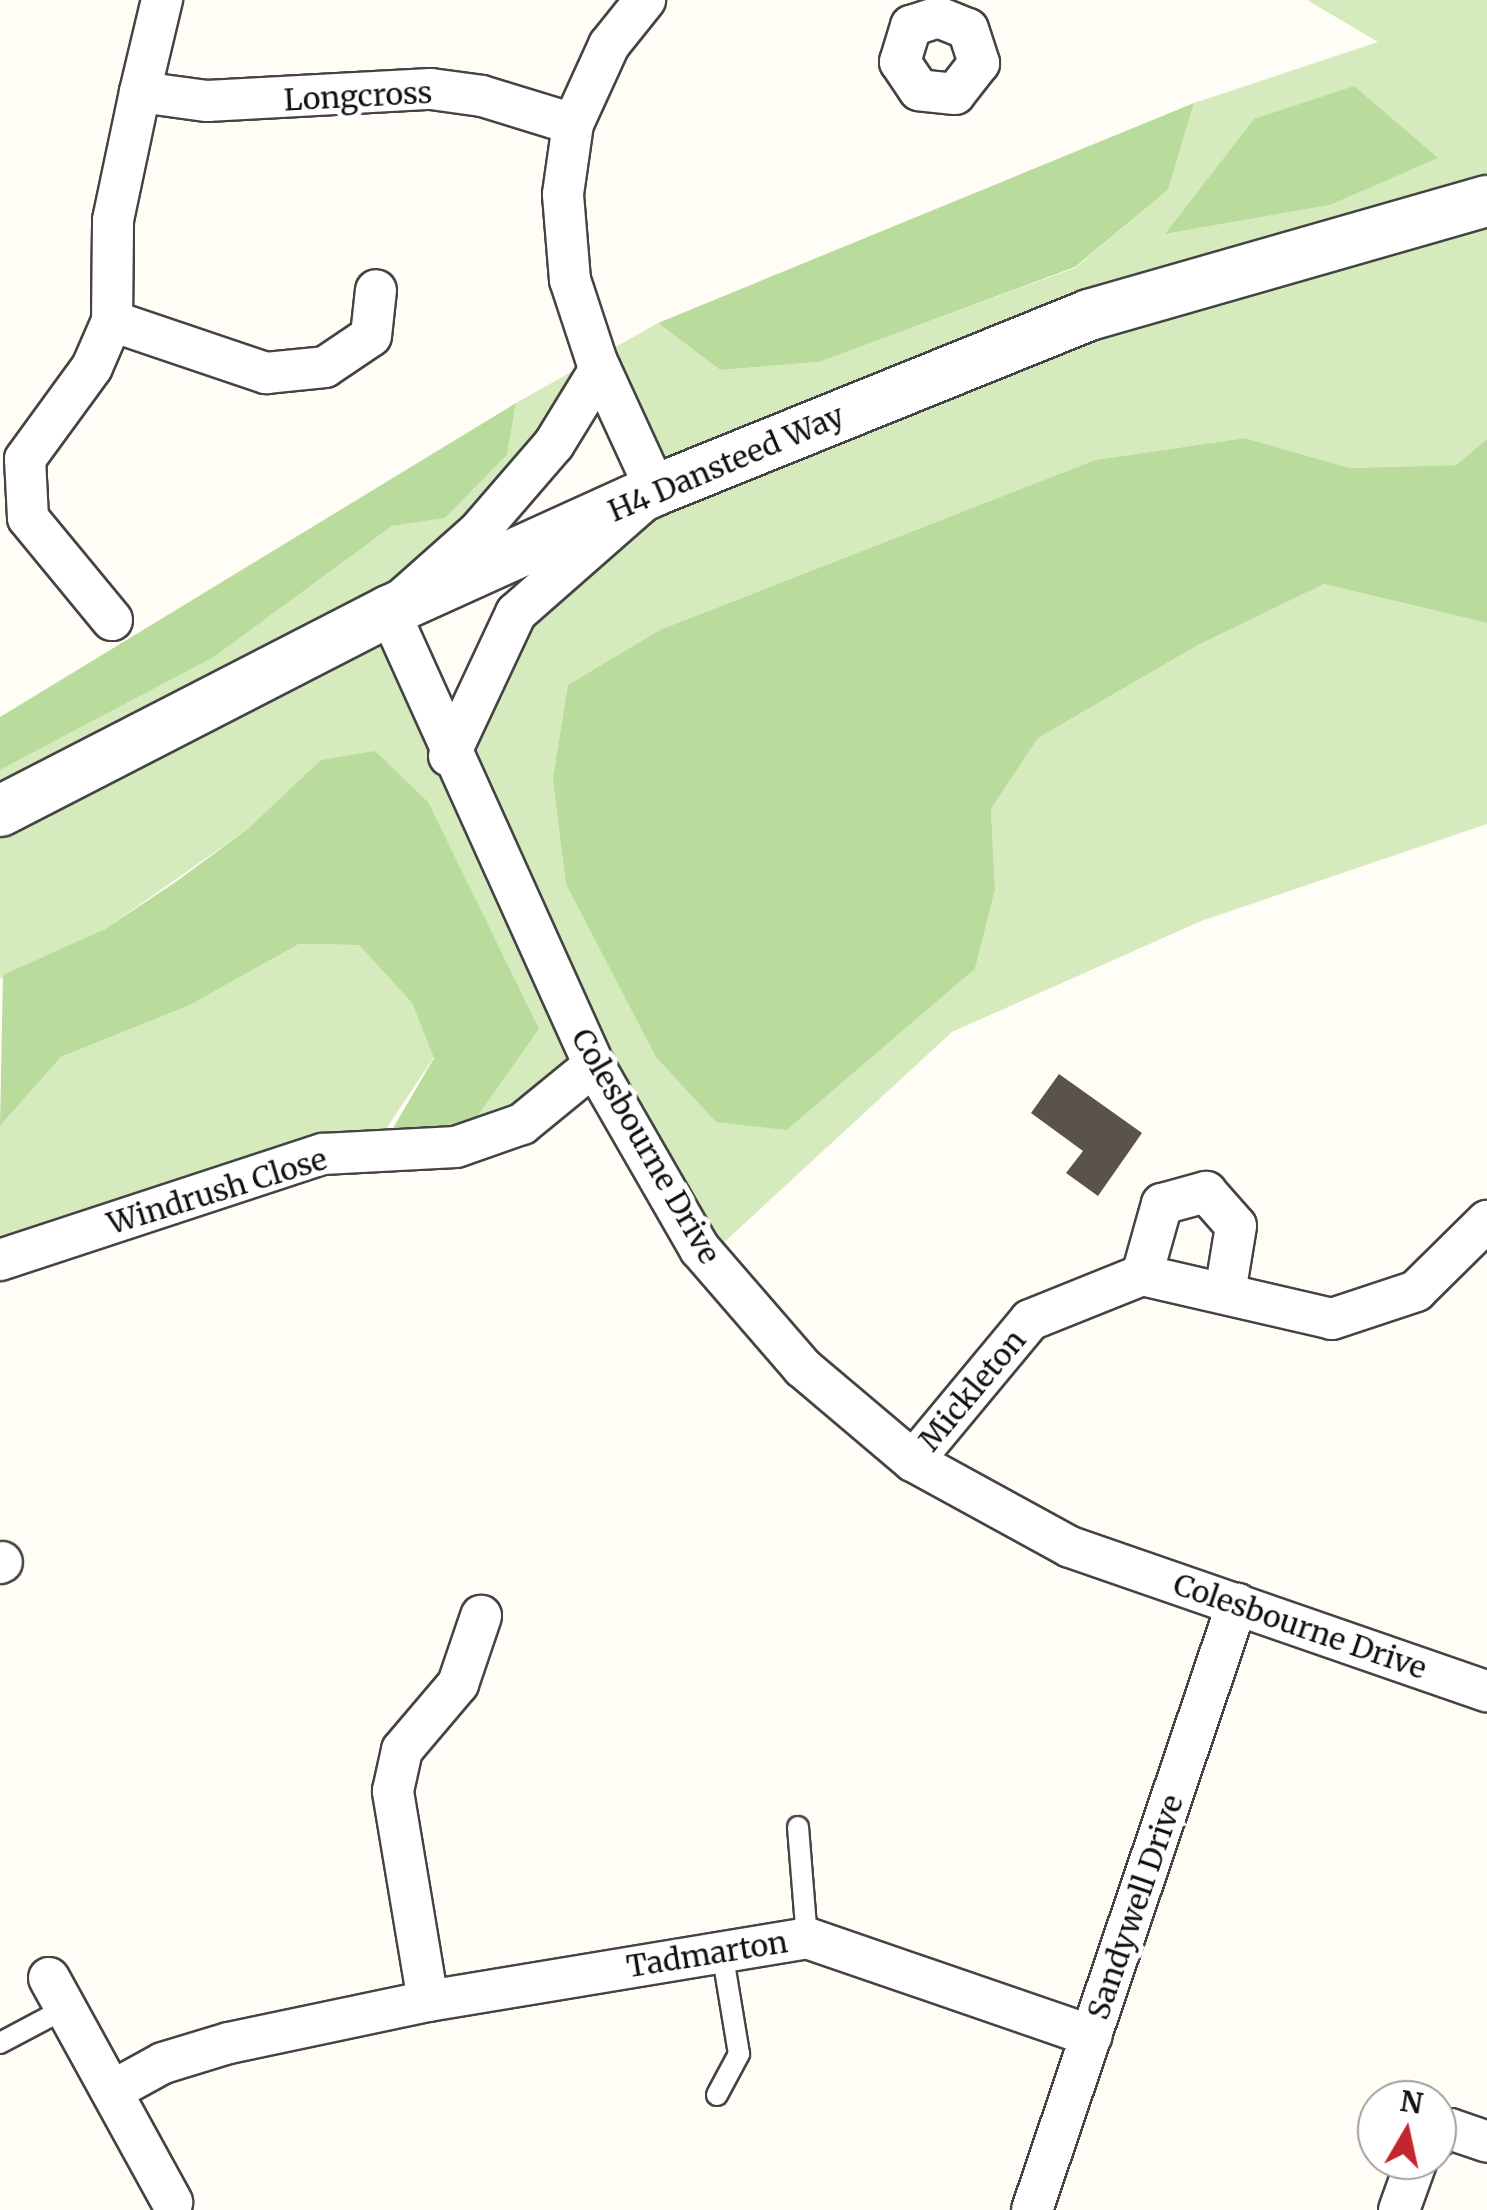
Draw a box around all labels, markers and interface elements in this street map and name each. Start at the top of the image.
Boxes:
street label: Longcross [283,74,433,118]
street label: H4 Dansteed Way [603,397,849,529]
street label: Colesbourne Drive [564,1022,728,1270]
street label: Windrush Close [103,1141,331,1241]
street label: Mickleton [911,1322,1033,1458]
street label: Colesbourne Drive [1169,1566,1431,1686]
street label: Sandywell Drive [1080,1790,1190,2024]
street label: Tadmarton [624,1923,790,1985]
north arrow [1357,2080,1457,2180]
text: N [1398,2083,1425,2122]

